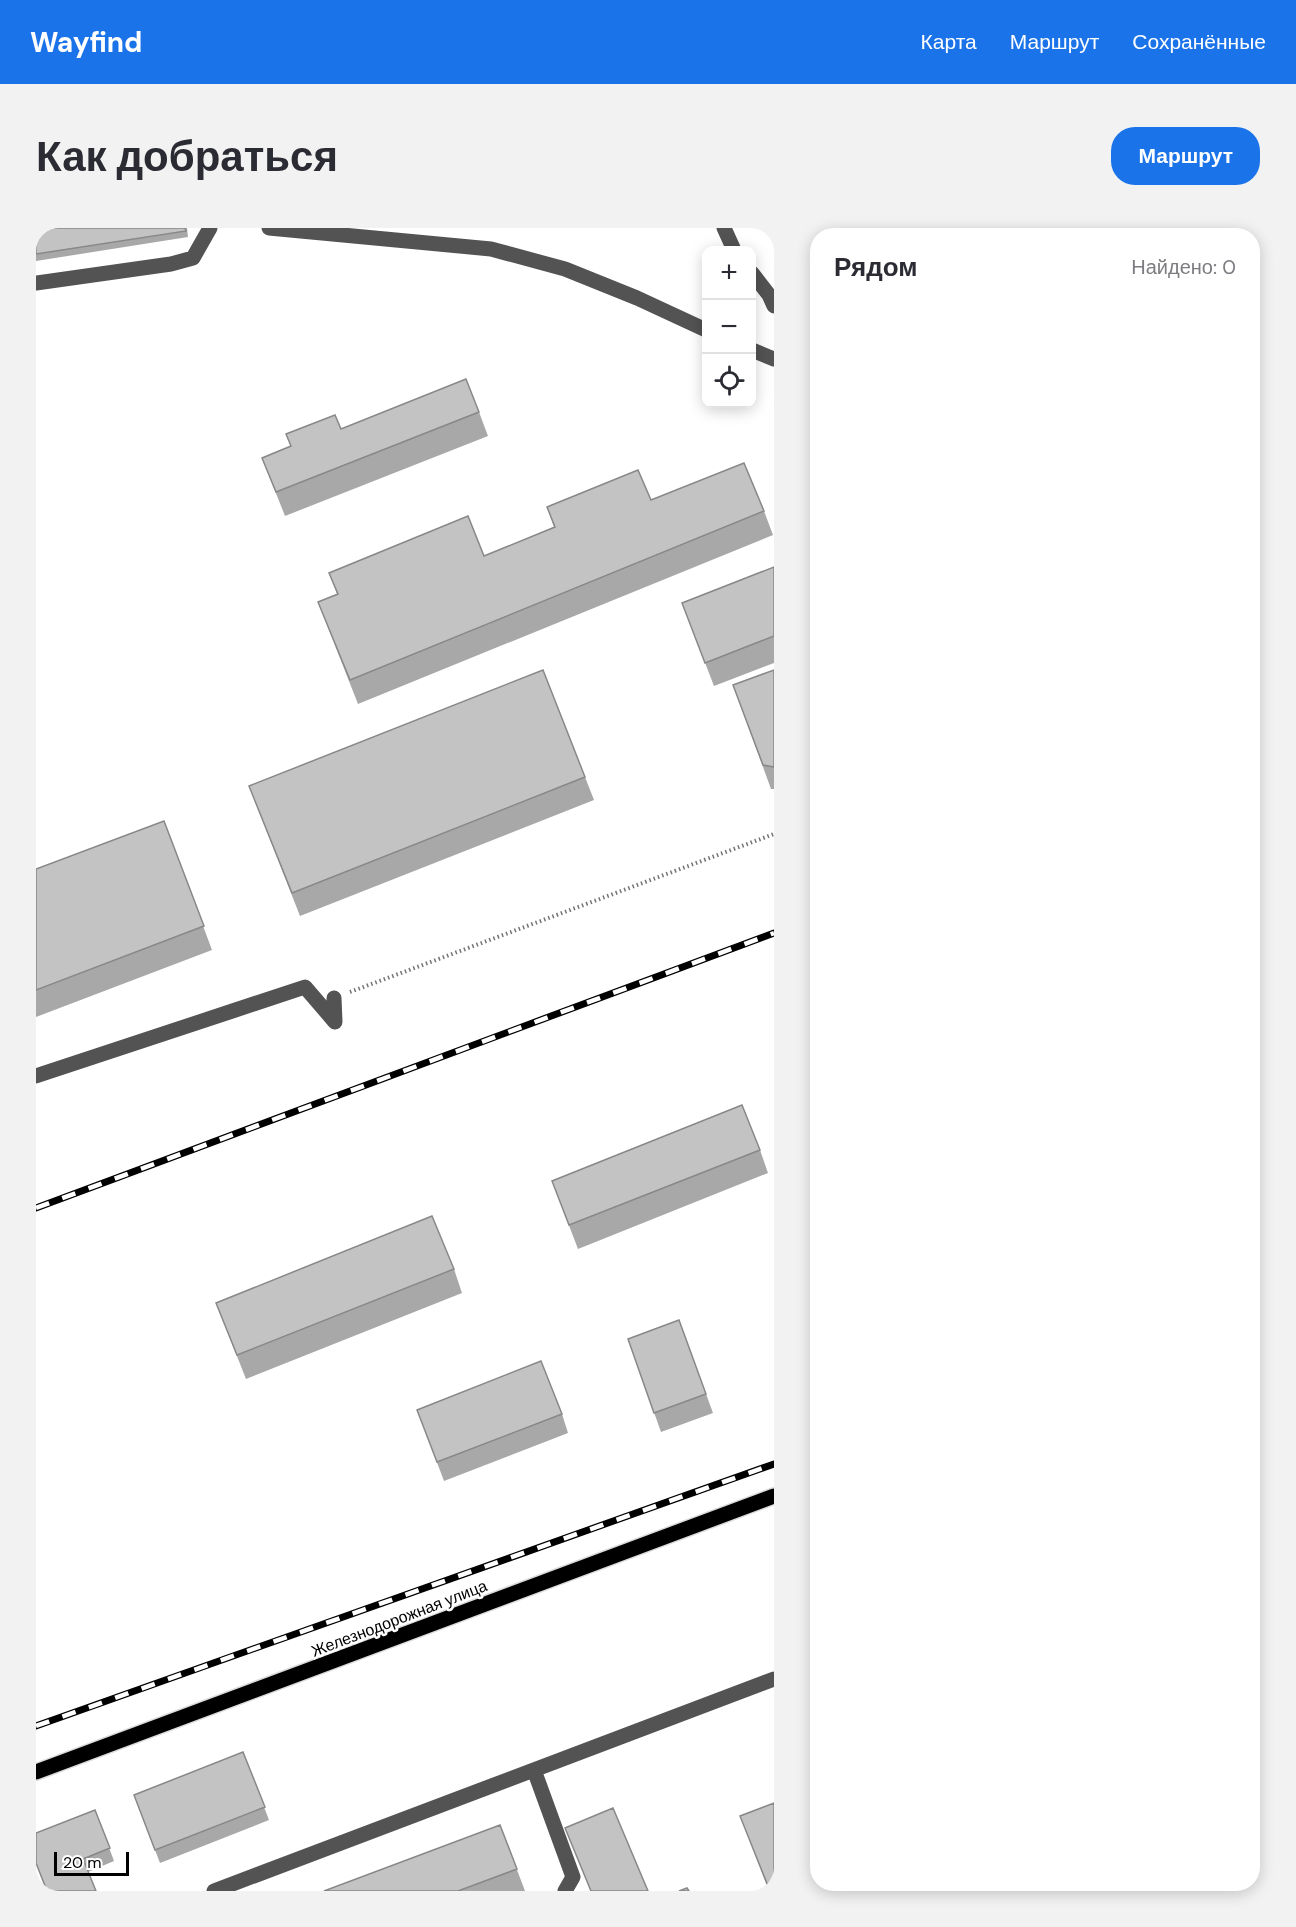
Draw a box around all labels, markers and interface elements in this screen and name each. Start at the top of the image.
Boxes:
text: Wayfind [30,24,142,61]
text: Карта [921,28,977,56]
text: Маршрут [1010,28,1099,56]
text: Сохранённые [1132,28,1266,56]
button: Маршрут [1111,127,1260,185]
text: Как добраться [36,129,338,184]
map controls [702,246,756,408]
button: + [702,246,756,300]
text: Рядом [834,250,917,284]
text: Найдено: 0 [1131,254,1236,280]
button: − [702,300,756,354]
button: locate [702,354,756,408]
street label: Железнодорожная улица [308,1575,490,1662]
scale bar [54,1849,129,1876]
text: 20 m [63,1852,102,1873]

